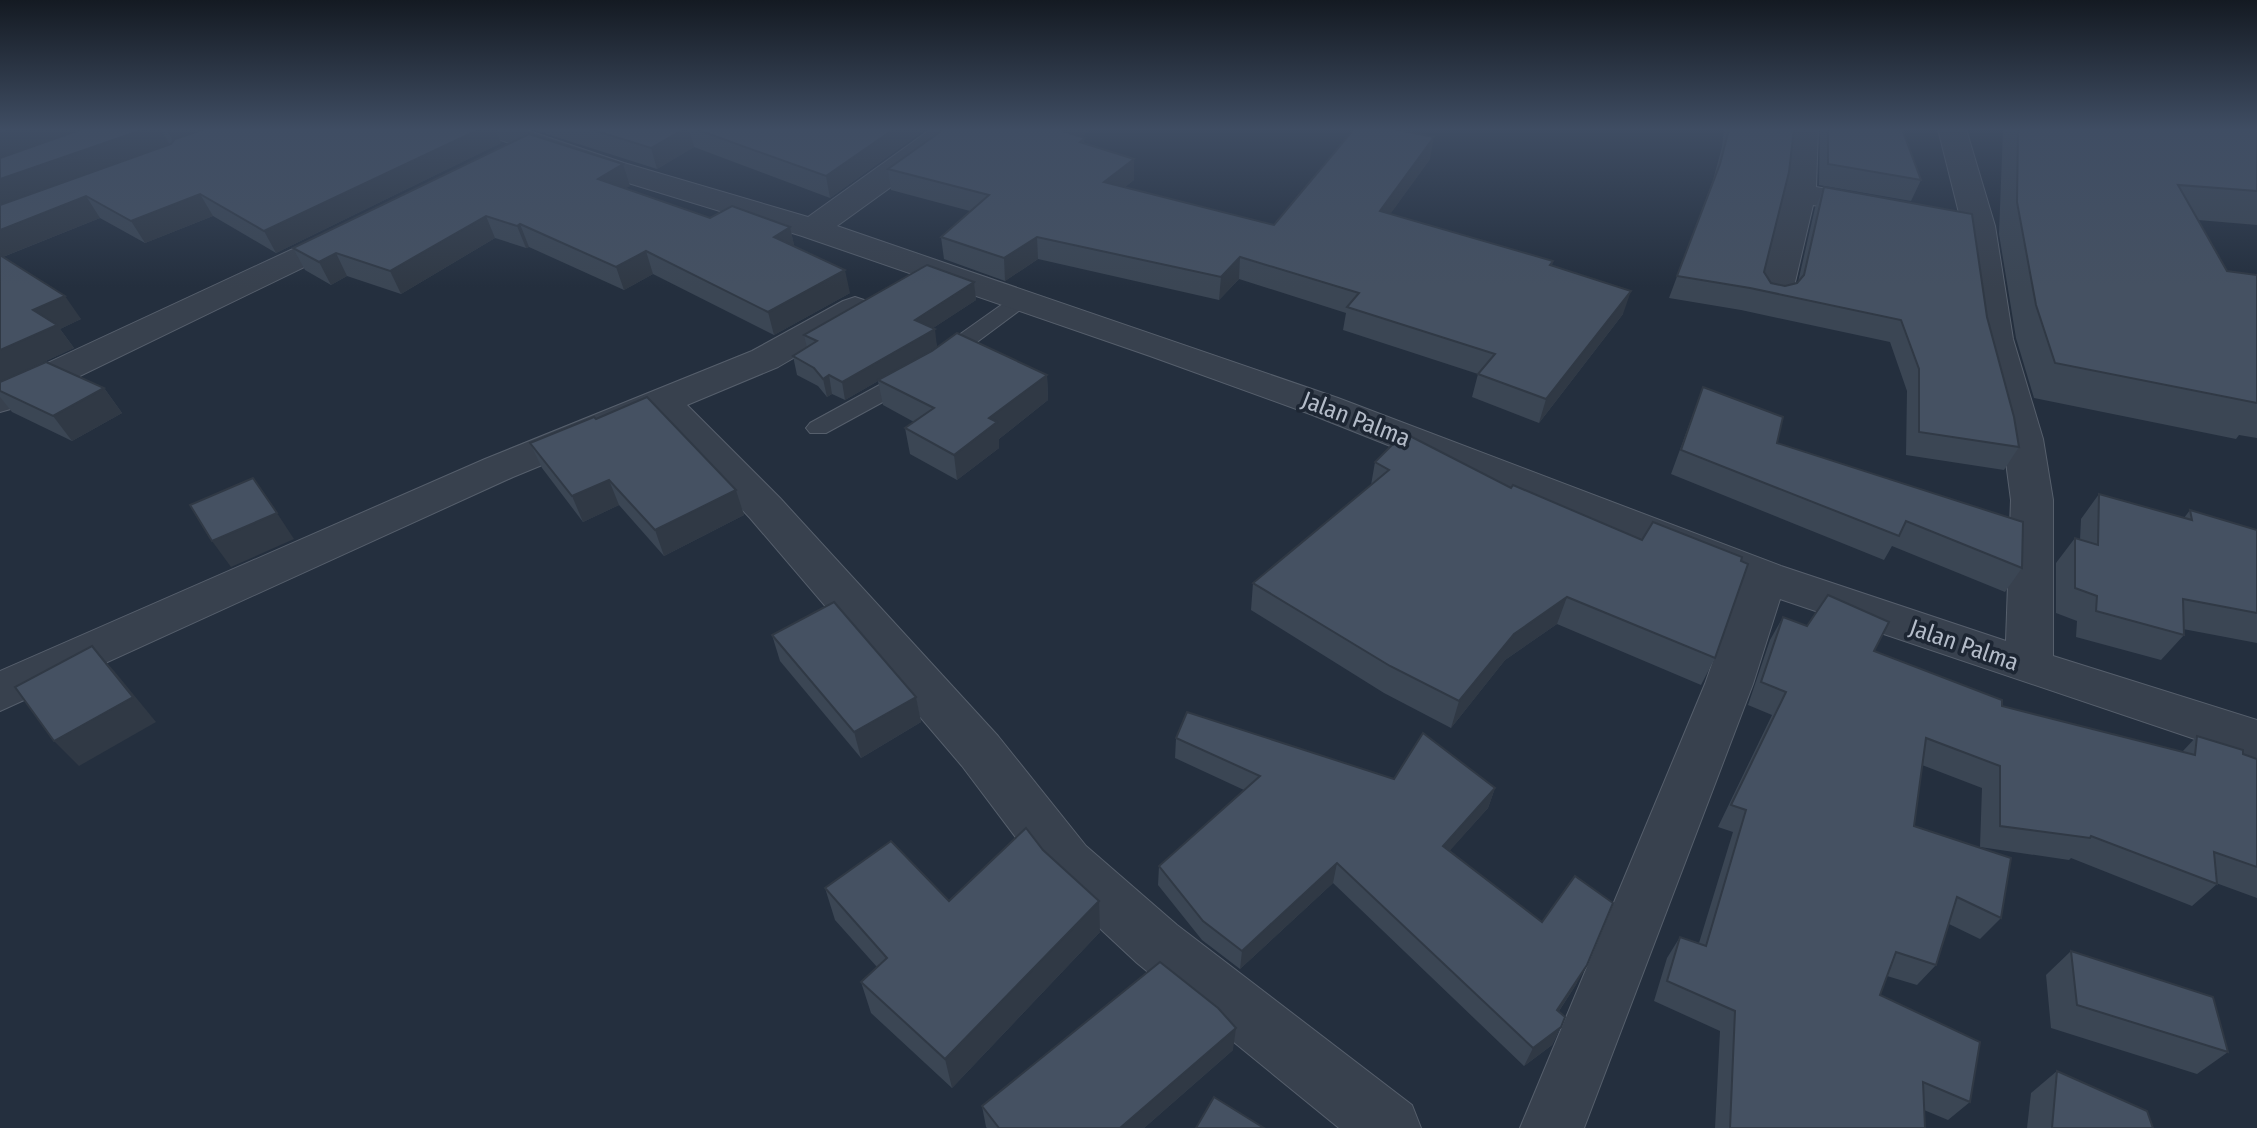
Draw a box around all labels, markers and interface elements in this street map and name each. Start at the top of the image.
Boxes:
street label: Jalan Palma [1298,386,1414,452]
street label: Jalan Palma [1906,613,2022,677]

